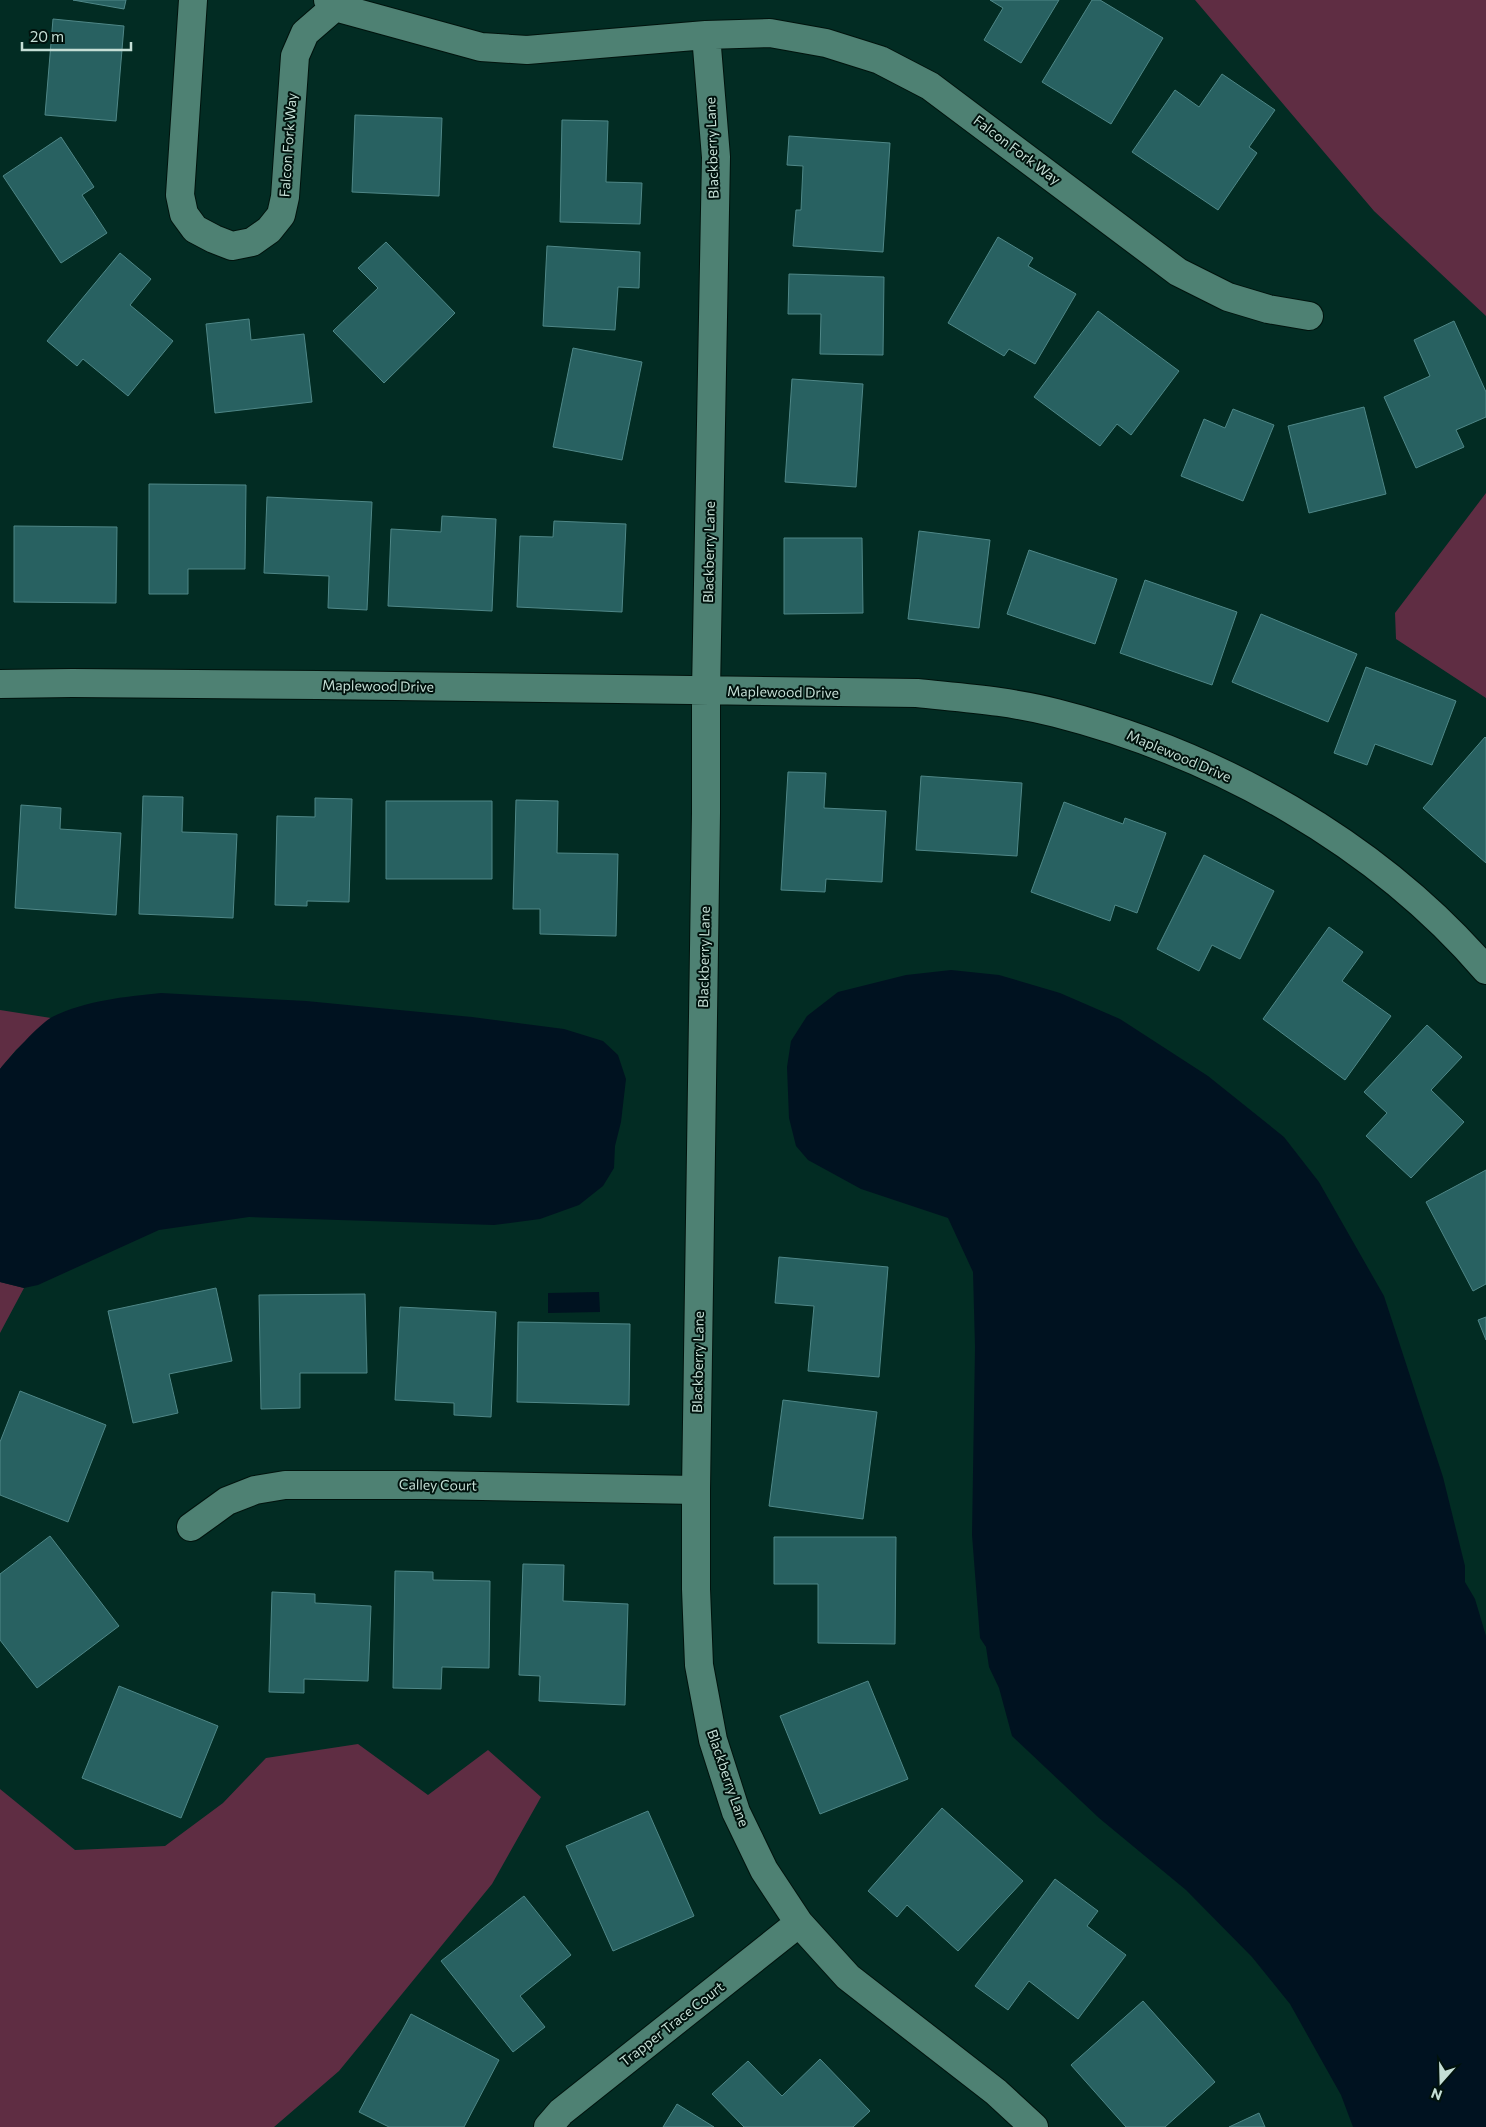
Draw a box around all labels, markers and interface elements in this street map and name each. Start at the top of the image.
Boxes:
scale bar [22,20,131,52]
text: 20 m [30,27,64,45]
street label: Falcon Fork Way [275,92,300,198]
street label: Blackberry Lane [701,97,722,199]
street label: Falcon Fork Way [970,111,1064,188]
street label: Blackberry Lane [699,501,718,603]
street label: Maplewood Drive [322,676,434,695]
street label: Maplewood Drive [727,682,839,701]
street label: Maplewood Drive [1124,726,1234,785]
street label: Blackberry Lane [694,906,713,1008]
street label: Blackberry Lane [688,1311,707,1413]
street label: Calley Court [399,1475,478,1494]
street label: Blackberry Lane [704,1727,753,1829]
street label: Trapper Trace Court [616,1978,727,2070]
north arrow [1416,2057,1466,2107]
text: N [1429,2085,1444,2104]

